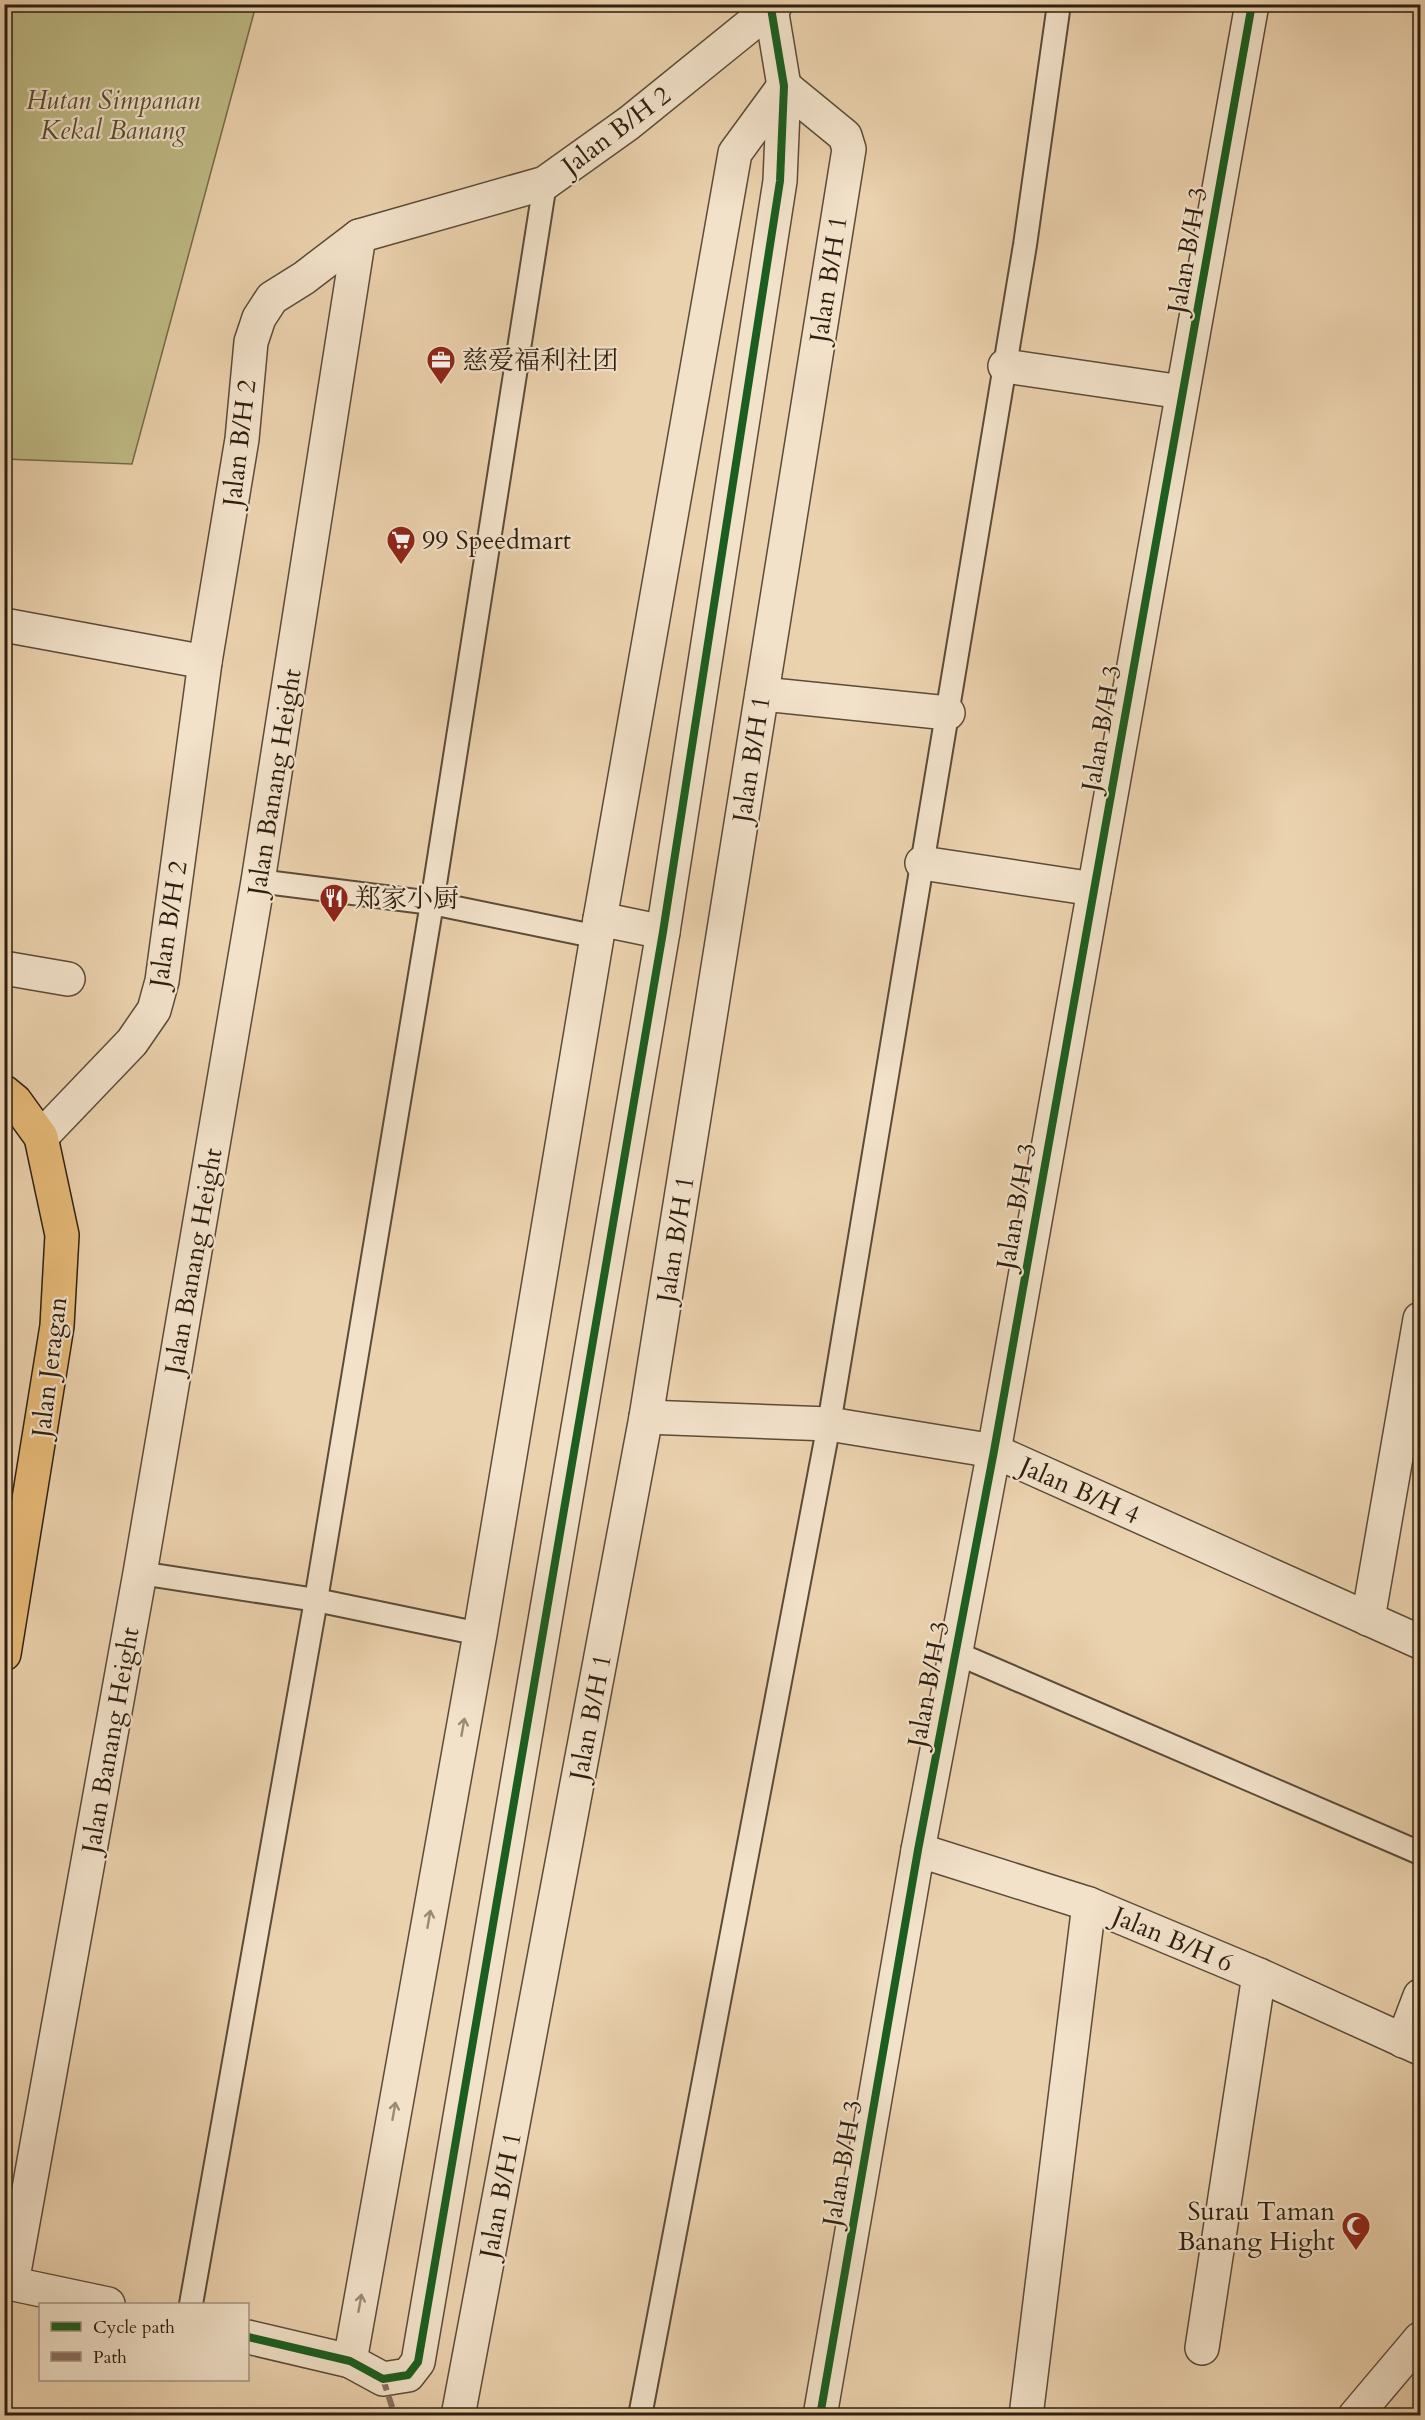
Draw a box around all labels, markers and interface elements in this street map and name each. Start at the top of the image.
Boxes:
street label: Jalan B/H 2 [552,78,678,185]
park label: Hutan Simpanan Kekal Banang [26,83,200,148]
street label: Jalan B/H 3 [1158,184,1216,320]
street label: Jalan B/H 1 [801,213,856,349]
place label: 慈爱福利社团 [462,343,618,378]
office icon: 慈爱福利社团 [425,344,457,386]
street label: Jalan B/H 2 [214,378,265,513]
place label: 99 Speedmart [422,523,571,558]
supermarket icon: 99 Speedmart [385,524,417,566]
street label: Jalan B/H 3 [1072,662,1130,798]
street label: Jalan Banang Height [239,666,310,902]
street label: Jalan B/H 1 [724,693,779,829]
street label: Jalan B/H 2 [141,858,196,994]
place label: 郑家小厨 [355,881,459,916]
restaurant icon: 郑家小厨 [318,882,350,924]
street label: Jalan B/H 3 [987,1140,1045,1276]
street label: Jalan Banang Height [156,1145,231,1381]
street label: Jalan B/H 1 [648,1173,703,1309]
street label: Jalan Jeragan [23,1294,76,1443]
street label: Jalan B/H 4 [1011,1447,1145,1532]
street label: Jalan B/H 3 [898,1618,958,1754]
street label: Jalan Banang Height [73,1624,148,1860]
street label: Jalan B/H 1 [560,1651,620,1787]
one-way arrow [458,1718,469,1738]
street label: Jalan B/H 6 [1103,1897,1238,1981]
one-way arrow [424,1910,435,1930]
street label: Jalan B/H 3 [813,2097,871,2233]
one-way arrow [389,2102,400,2122]
street label: Jalan B/H 1 [470,2129,530,2265]
place label: Surau Taman Banang Hight [1178,2194,1335,2259]
mosque icon: Surau Taman Banang Hight [1340,2210,1372,2252]
one-way arrow [355,2294,366,2314]
legend [39,2303,249,2381]
text: Cycle path [93,2315,175,2340]
text: Path [93,2345,127,2370]

